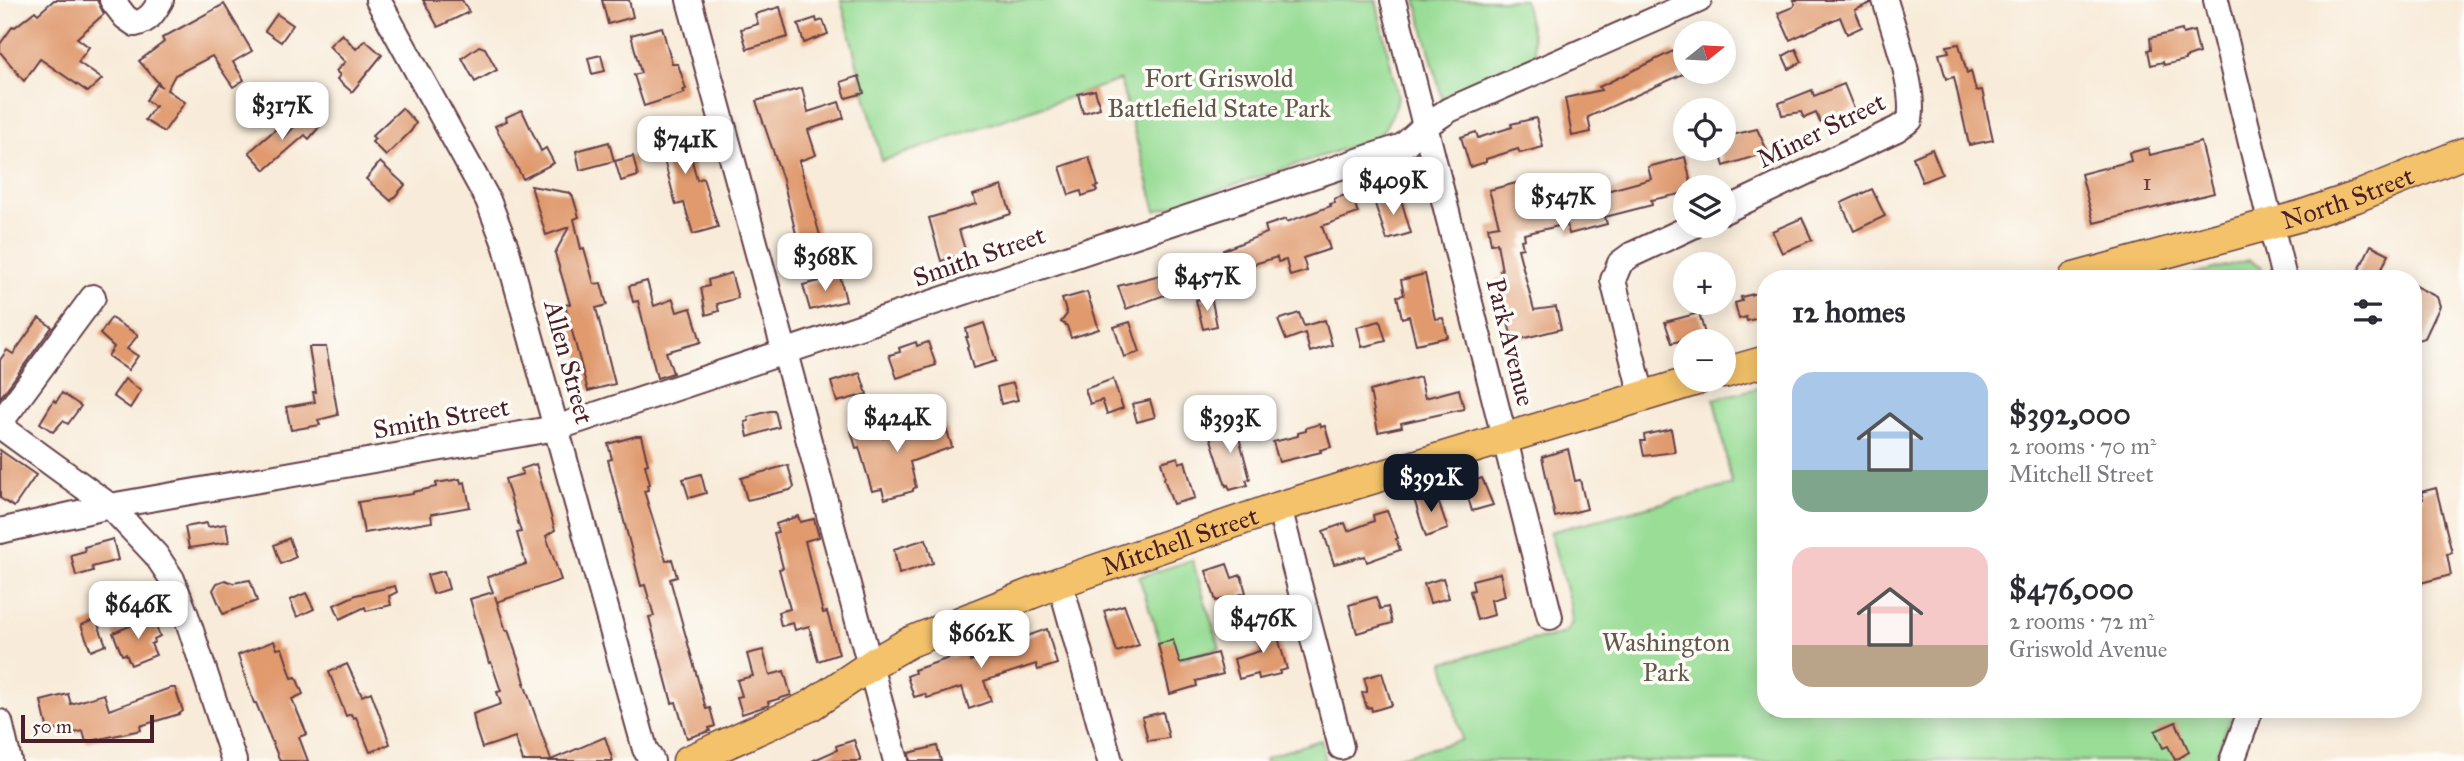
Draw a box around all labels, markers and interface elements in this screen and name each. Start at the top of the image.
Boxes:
north arrow [1673,21,1736,84]
map controls [1673,21,1736,392]
park label: Fort Griswold Battlefield State Park [1107,62,1332,124]
pin: $317K [233,82,331,142]
street label: Miner Street [1752,85,1890,175]
text: $317K [252,91,312,119]
button: locate [1673,98,1736,161]
pin: $741K [636,116,734,176]
text: $741K [653,125,717,153]
pin: $409K [1344,158,1442,217]
street label: North Street [2278,159,2418,236]
text: $409K [1359,166,1427,194]
house number: 1 [2142,168,2152,196]
pin: $547K [1514,174,1612,233]
button: layers [1673,175,1736,238]
text: $547K [1531,182,1595,210]
street label: Smith Street [909,218,1049,294]
pin: $368K [776,233,874,293]
text: $368K [793,242,857,270]
button: + [1673,252,1736,315]
pin: $457K [1158,254,1256,313]
text: $457K [1174,262,1240,290]
street label: Park Avenue [1480,275,1542,409]
icon: filters [2349,293,2387,331]
text: 12 homes [1792,294,1905,330]
street label: Allen Street [537,296,601,427]
button: − [1673,329,1736,392]
street label: Smith Street [370,390,512,446]
pin: $424K [848,394,946,454]
pin: $393K [1181,396,1279,455]
text: $392,000 [2009,396,2131,432]
icon: home [1848,400,1932,484]
text: $424K [863,403,931,431]
text: $393K [1200,404,1260,432]
text: 2 rooms · 70 m² [2009,432,2157,460]
pin: $392K [1382,454,1480,514]
text: Mitchell Street [2009,460,2154,488]
text: $392K [1399,463,1463,491]
street label: Mitchell Street [1097,499,1263,583]
text: $476,000 [2009,571,2134,607]
icon: home [1848,575,1932,659]
pin: $646K [89,582,187,641]
text: $646K [105,590,171,618]
pin: $476K [1214,596,1312,655]
text: $476K [1230,604,1296,632]
text: 2 rooms · 72 m² [2009,607,2154,635]
pin: $662K [932,610,1030,670]
text: $662K [948,619,1014,647]
park label: Washington Park [1602,626,1730,688]
text: Griswold Avenue [2009,635,2167,663]
scale bar [21,712,154,744]
text: 50 m [32,715,72,738]

